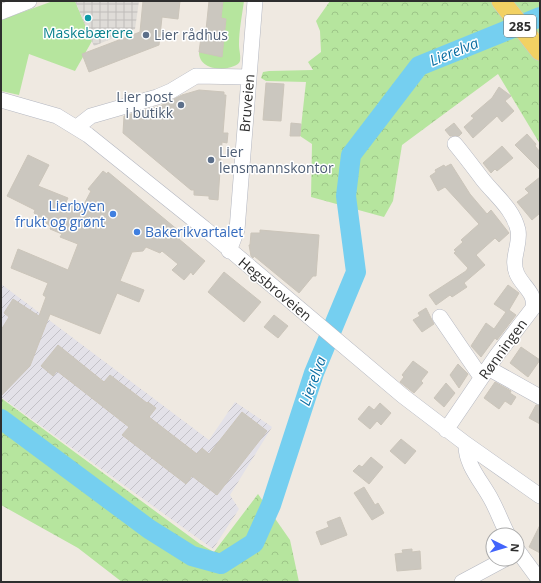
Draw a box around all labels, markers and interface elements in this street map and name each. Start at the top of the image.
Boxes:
marker: Maskebærere [83,13,93,23]
road number: 285 [504,15,536,37]
place label: Maskebærere [43,23,133,42]
place label: Lier rådhus [154,25,228,44]
marker: Lier rådhus [141,30,151,40]
water label: Lierelva [426,32,481,70]
street label: Bruveien [235,73,259,133]
place label: Lier post i butikk [116,87,174,122]
marker: Lier post i butikk [176,100,186,110]
place label: Lier lensmannskontor [219,142,334,177]
marker: Lier lensmannskontor [206,155,216,165]
place label: Lierbyen frukt og grønt [15,196,105,231]
marker: Lierbyen frukt og grønt [108,209,118,219]
place label: Bakerikvartalet [145,222,243,241]
marker: Bakerikvartalet [132,227,142,237]
street label: Hegsbroveien [235,252,316,325]
street label: Rønningen [474,315,531,383]
water label: Lierelva [294,353,330,408]
north arrow [485,527,525,567]
text: N [508,543,523,553]

